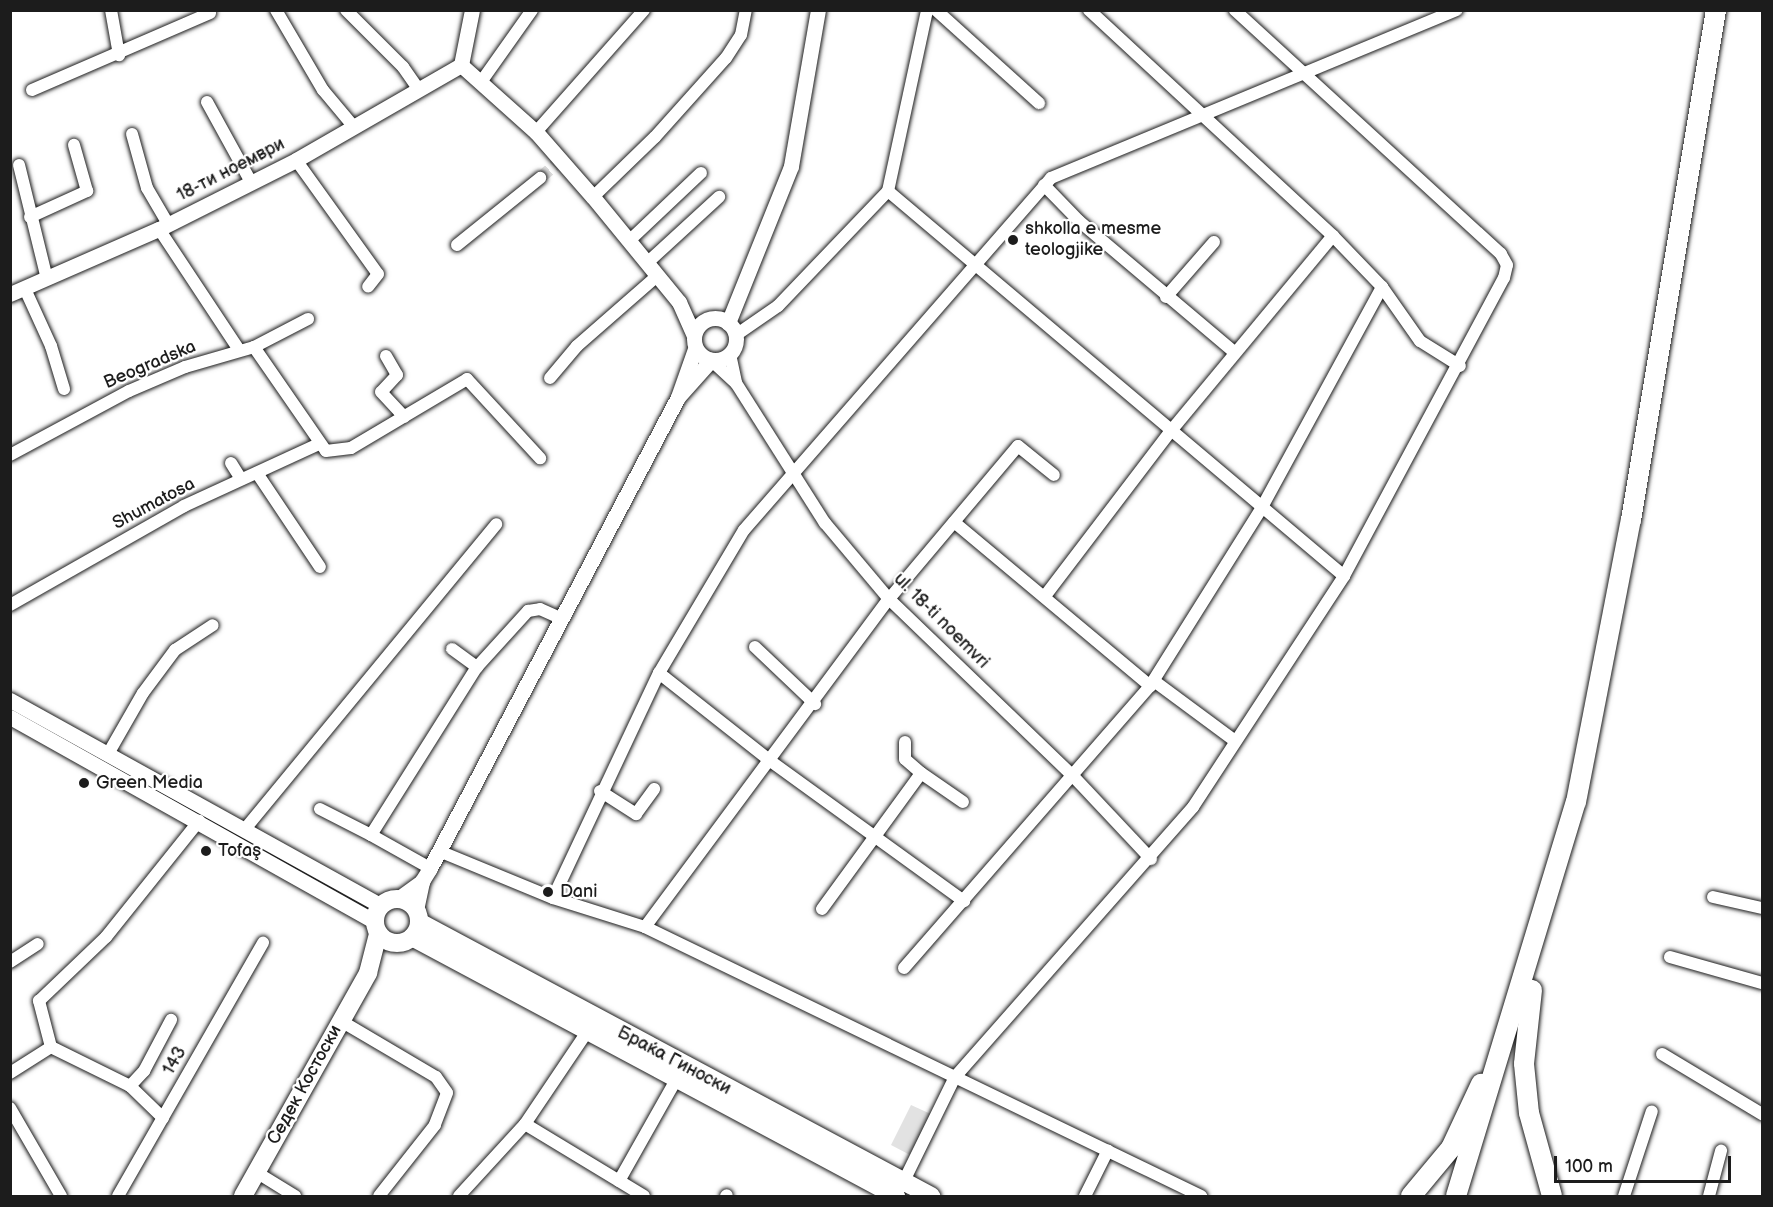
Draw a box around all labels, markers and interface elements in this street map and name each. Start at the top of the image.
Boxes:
street label: 18-ти ноември [173,134,289,206]
place label: shkolla e mesme teologjike [1025,219,1161,262]
marker: shkolla e mesme teologjike [1006,233,1020,247]
street label: Beogradska [101,336,199,394]
street label: Shumatosa [109,473,199,535]
street label: ul. 18-ti noemvri [889,569,993,673]
place label: Green Media [96,772,203,794]
marker: Green Media [77,776,91,790]
place label: Tofaş [218,840,261,862]
marker: Tofaş [199,844,213,858]
place label: Dani [560,881,597,903]
marker: Dani [541,885,555,899]
street label: Седек Костоски [263,1021,347,1149]
street label: Браќа Гиноски [613,1022,735,1100]
street label: 143 [158,1043,192,1079]
scale bar [1557,1144,1734,1182]
text: 100 m [1565,1156,1613,1177]

